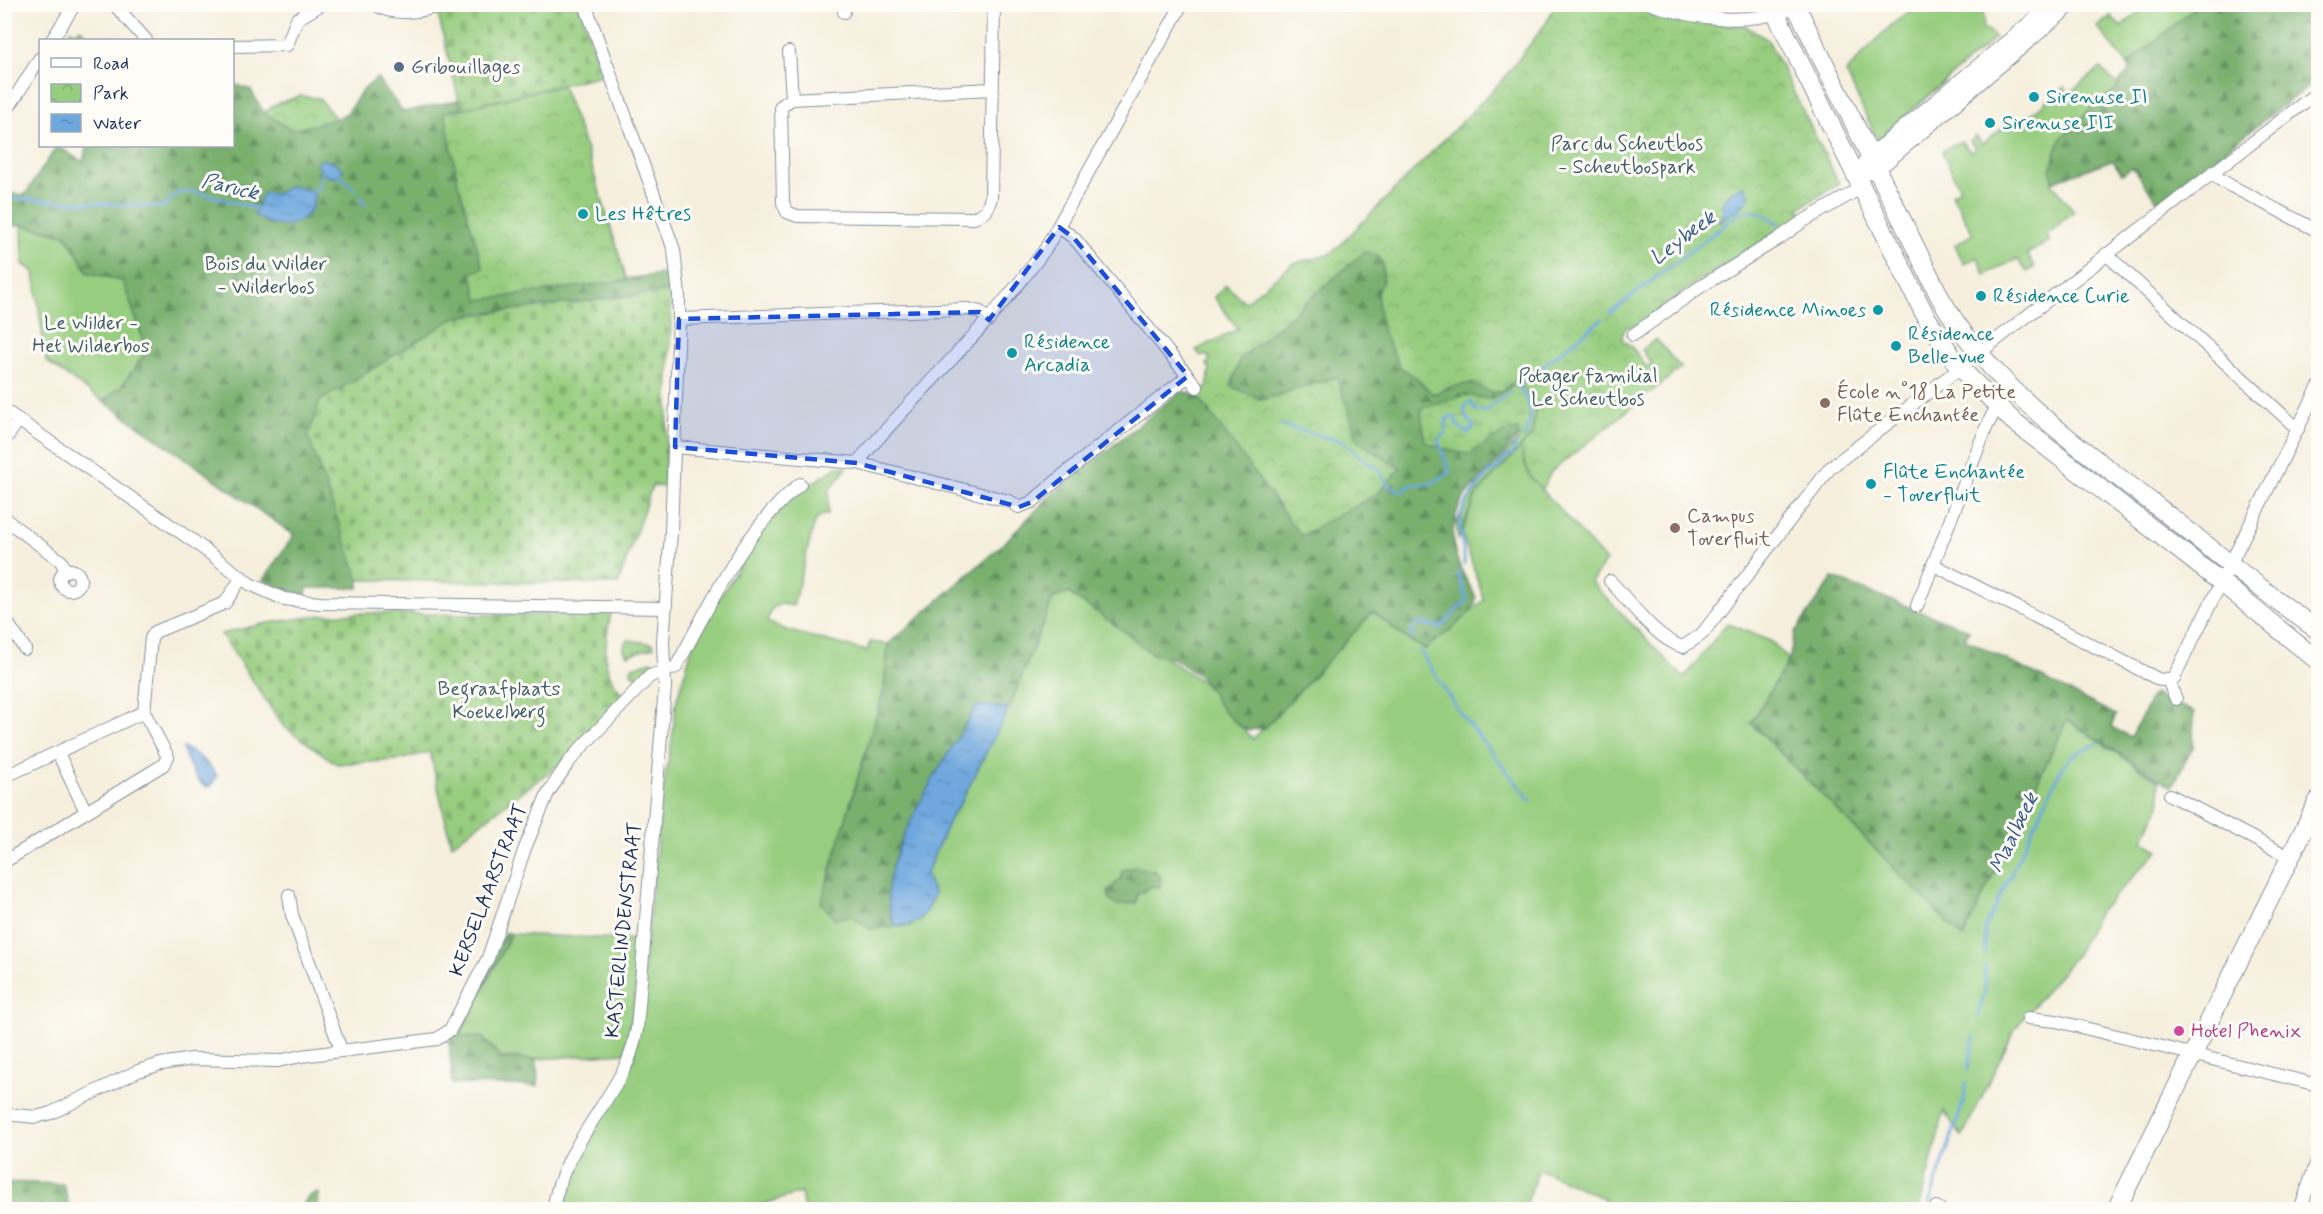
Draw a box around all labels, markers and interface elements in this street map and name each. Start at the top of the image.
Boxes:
legend [39,39,234,147]
text: Road [93,52,129,76]
place label: Gribouillages [411,54,521,82]
marker: Gribouillages [392,60,406,74]
text: Park [93,82,129,106]
place label: Sirenuse II [2046,84,2148,111]
marker: Sirenuse II [2027,90,2041,104]
place label: Sirenuse III [2002,110,2114,137]
text: Water [93,112,142,136]
marker: Sirenuse III [1983,116,1997,130]
park label: Parc du Scheutbos - Scheutbospark [1551,131,1703,181]
water label: Paruck [199,167,262,207]
place label: Les Hêtres [595,201,691,228]
water label: Leybeek [1645,203,1723,272]
marker: Les Hêtres [576,207,590,221]
park label: Bois du Wilder - Wilderbos [205,251,327,301]
place label: Résidence Curie [1993,283,2129,310]
marker: Résidence Curie [1974,289,1988,303]
place label: Résidence Minoes [1710,297,1866,324]
marker: Résidence Minoes [1871,303,1885,317]
park label: Le Wilder - Het Wilderbos [32,310,150,360]
place label: Résidence Belle-vue [1908,321,1994,371]
place label: Résidence Arcadia [1024,329,1110,379]
marker: Résidence Belle-vue [1889,339,1903,353]
marker: Résidence Arcadia [1005,346,1019,360]
park label: Potager familial Le Scheutbos [1518,363,1658,413]
place label: École n°18 La Petite Flûte Enchantée [1837,379,2016,429]
marker: École n°18 La Petite Flûte Enchantée [1818,396,1832,410]
place label: Flûte Enchantée - Toverfluit [1883,459,2025,509]
marker: Flûte Enchantée - Toverfluit [1864,477,1878,491]
place label: Campus Toverfluit [1687,503,1771,553]
marker: Campus Toverfluit [1668,521,1682,535]
park label: Begraafplaats Koekelberg [438,676,561,728]
water label: Maalbeek [1983,787,2046,878]
street label: KERSELAARSTRAAT [444,800,534,980]
street label: KASTERLINDENSTRAAT [599,821,649,1039]
place label: Hotel Phenix [2191,1018,2302,1045]
marker: Hotel Phenix [2172,1024,2186,1038]

